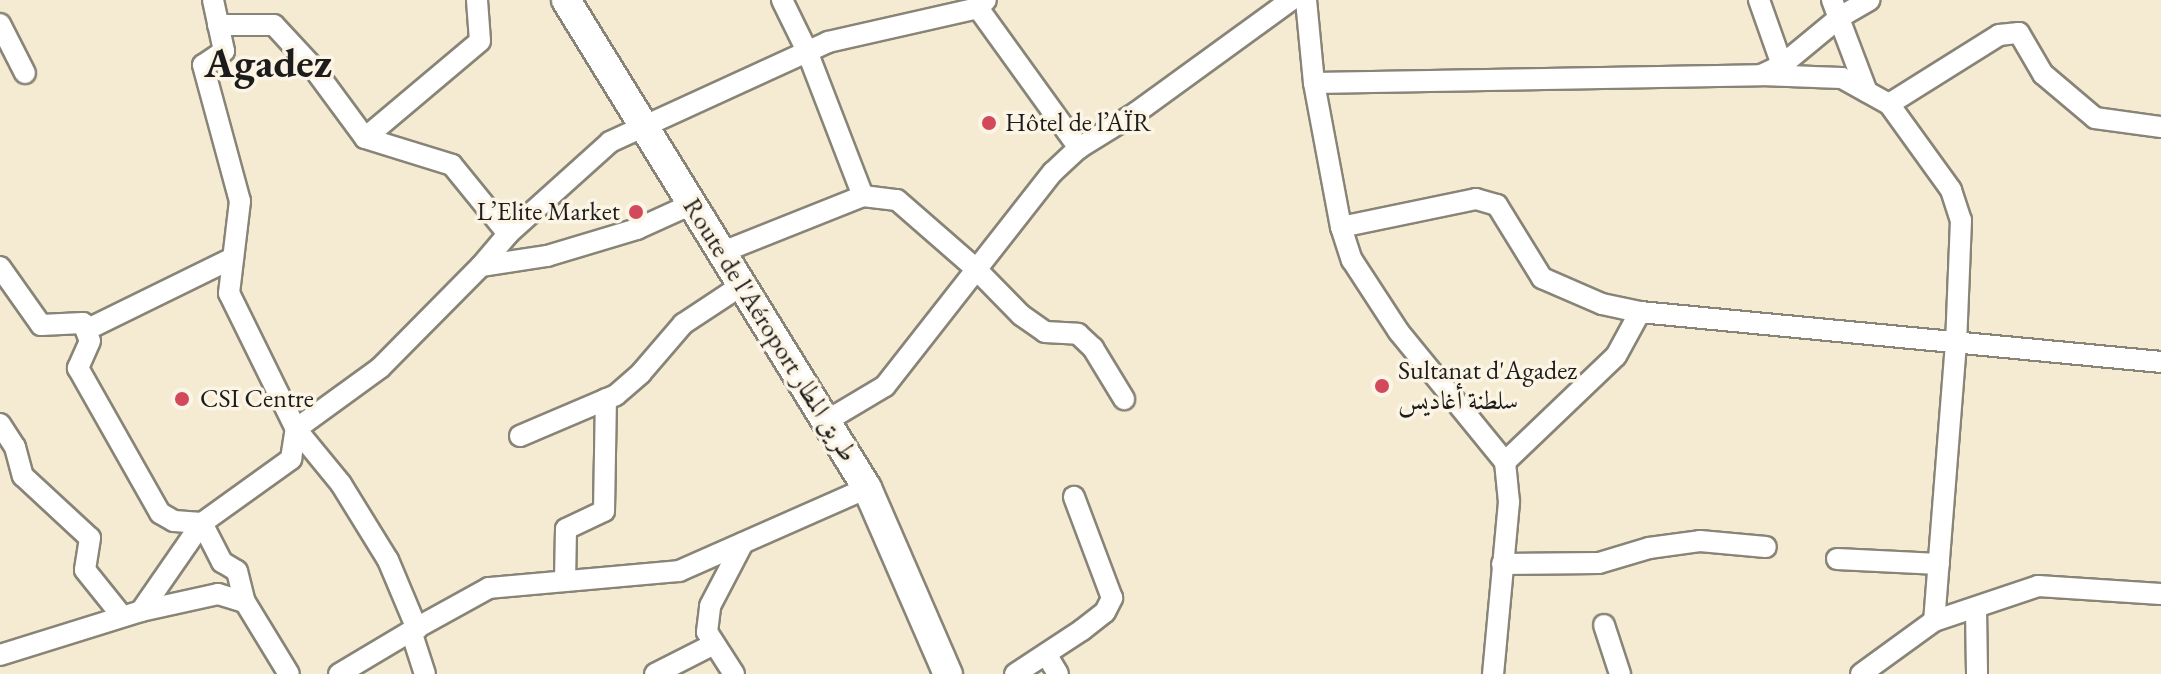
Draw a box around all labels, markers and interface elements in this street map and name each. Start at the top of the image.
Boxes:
district label: Agadez [204,38,332,88]
place label: Hôtel de l’AÏR [1005,107,1151,139]
marker: Hôtel de l’AÏR [980,114,998,132]
street label: Route de l'Aéroport طريق المطار [676,192,864,468]
place label: L’Elite Market [477,196,620,228]
marker: L’Elite Market [627,203,645,221]
place label: Sultanat d'Agadez سلطنة أغاديس [1398,355,1577,416]
marker: Sultanat d'Agadez سلطنة أغاديس [1373,377,1391,395]
place label: CSI Centre [200,383,314,415]
marker: CSI Centre [171,388,193,410]

